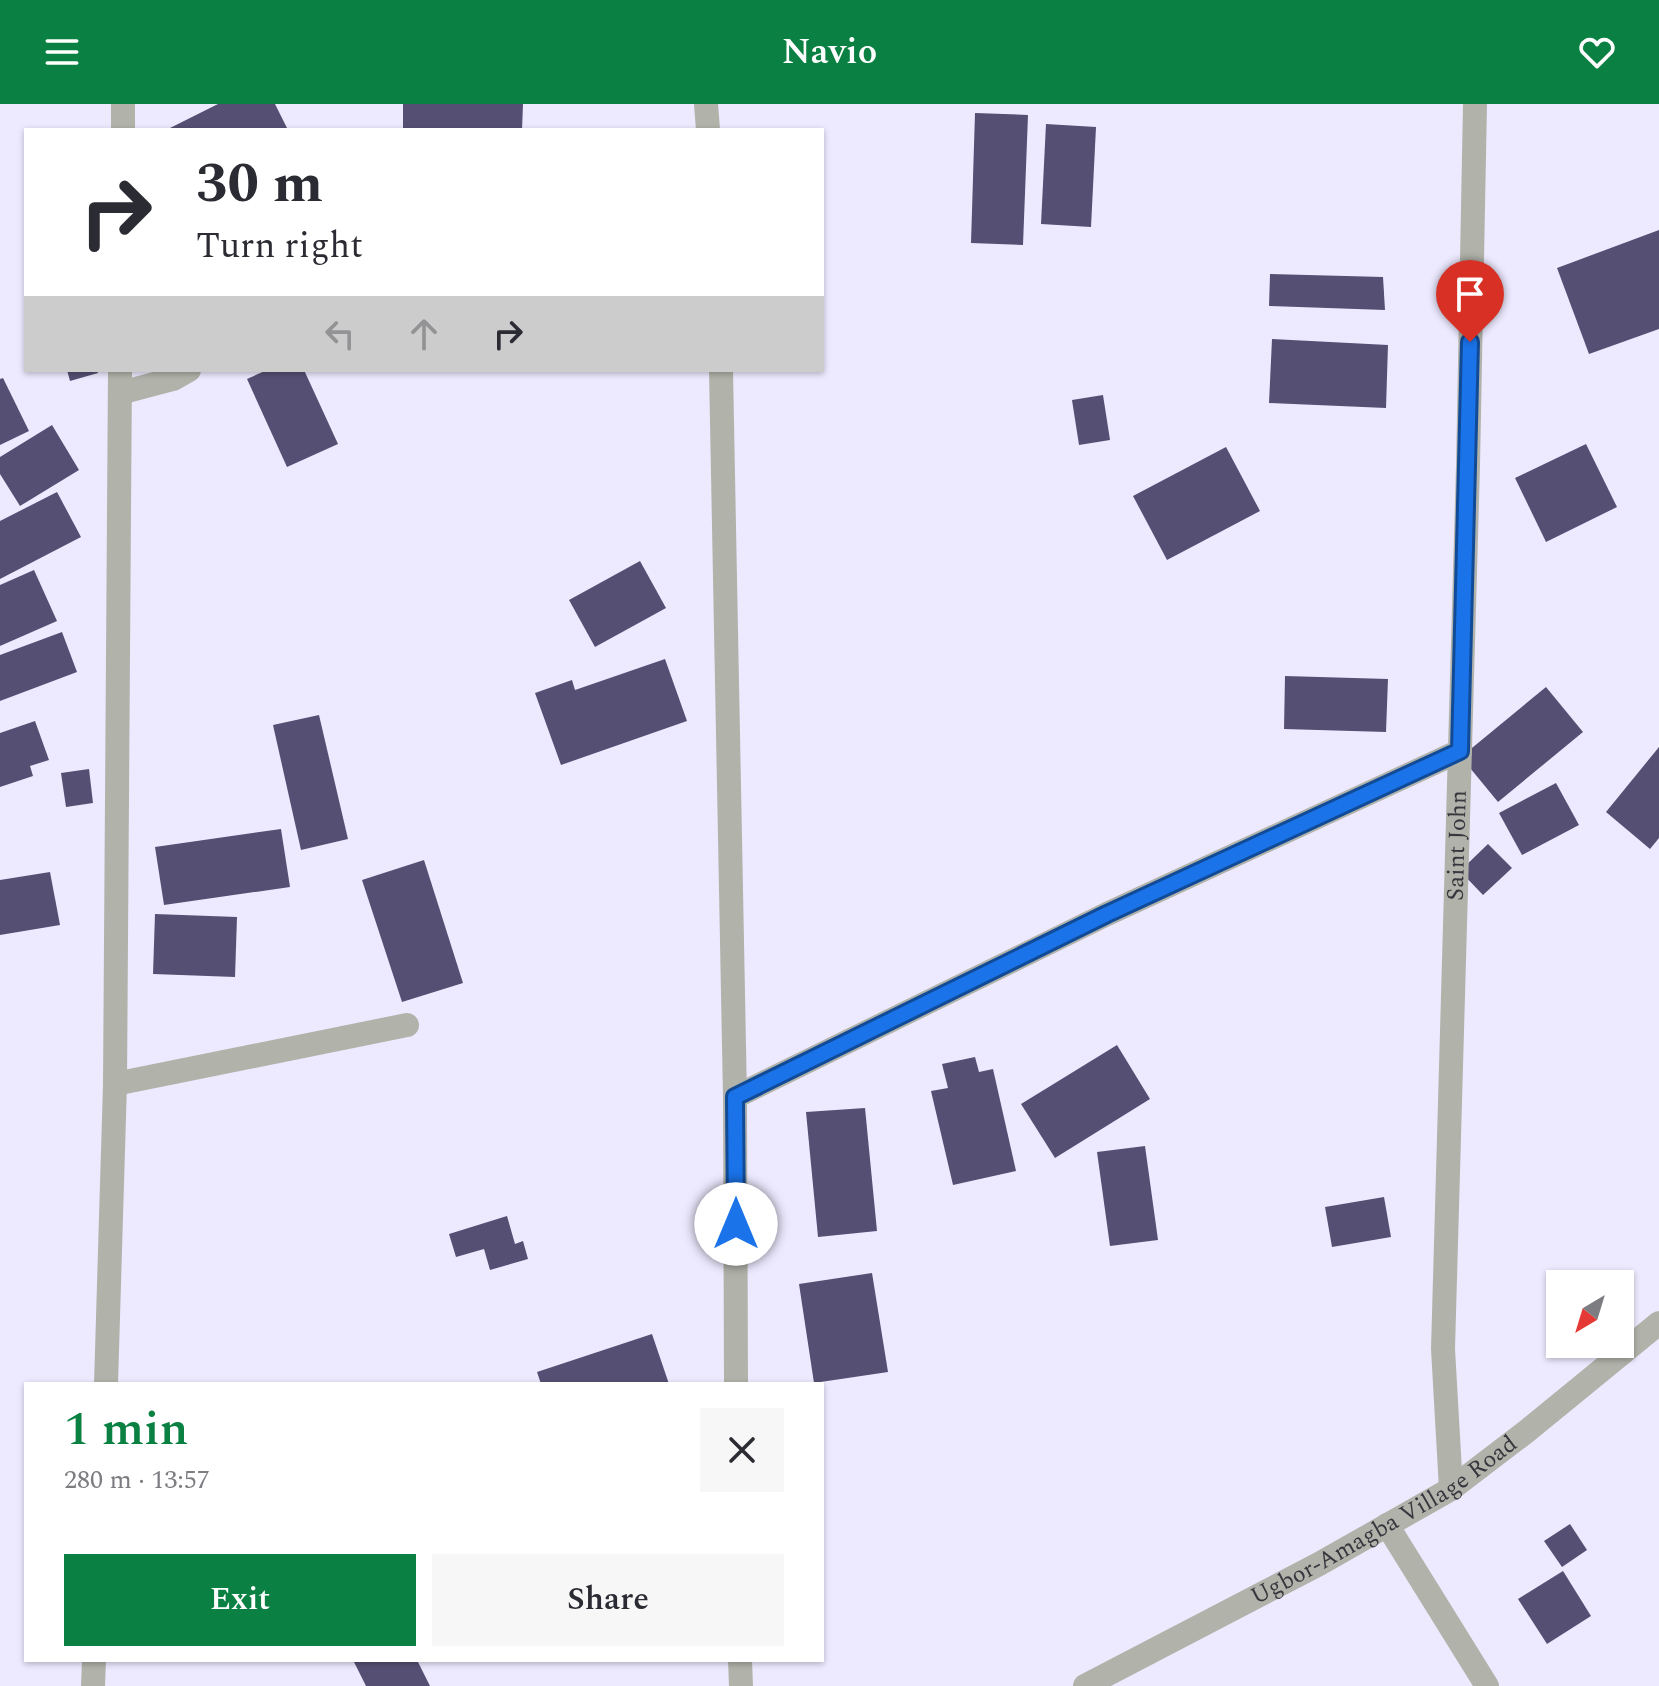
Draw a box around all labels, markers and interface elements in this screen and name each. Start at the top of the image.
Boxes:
text: Navio [782,25,877,80]
icon: menu [40,30,84,74]
icon: heart [1575,30,1619,74]
text: 30 m [196,142,323,227]
icon: right [64,160,168,264]
text: Turn right [196,219,363,274]
pin [1436,260,1504,342]
icon: arrive [1448,272,1492,316]
icon: left [318,312,362,356]
icon: ahead [402,312,446,356]
icon: right [486,312,530,356]
street label: Saint John [1438,790,1477,901]
position arrow [694,1182,778,1266]
north arrow [1546,1270,1634,1358]
map controls [1546,1270,1634,1358]
text: 1 min [64,1393,189,1466]
button: close [700,1408,784,1492]
street label: Ugbor-Amagba Village Road [1244,1427,1525,1615]
text: 280 m · 13:57 [64,1460,210,1500]
button: Exit [64,1554,416,1646]
button: Share [432,1554,784,1646]

